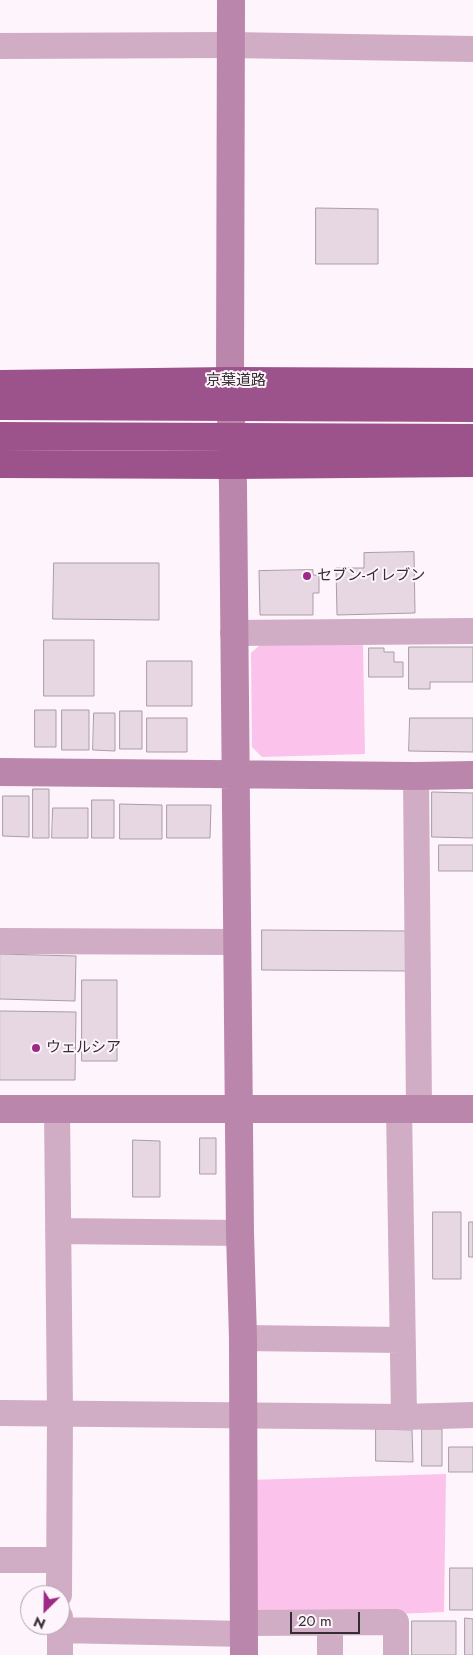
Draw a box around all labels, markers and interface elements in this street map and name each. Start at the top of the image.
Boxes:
street label: 京葉道路 [206,372,266,390]
place label: セブン-イレブン [317,567,425,585]
marker: セブン-イレブン [301,570,313,582]
place label: ウェルシア [46,1039,121,1057]
marker: ウェルシア [30,1042,42,1054]
north arrow [20,1585,70,1635]
scale bar [293,1602,363,1634]
text: 20 m [298,1610,332,1632]
text: N [31,1612,49,1634]

